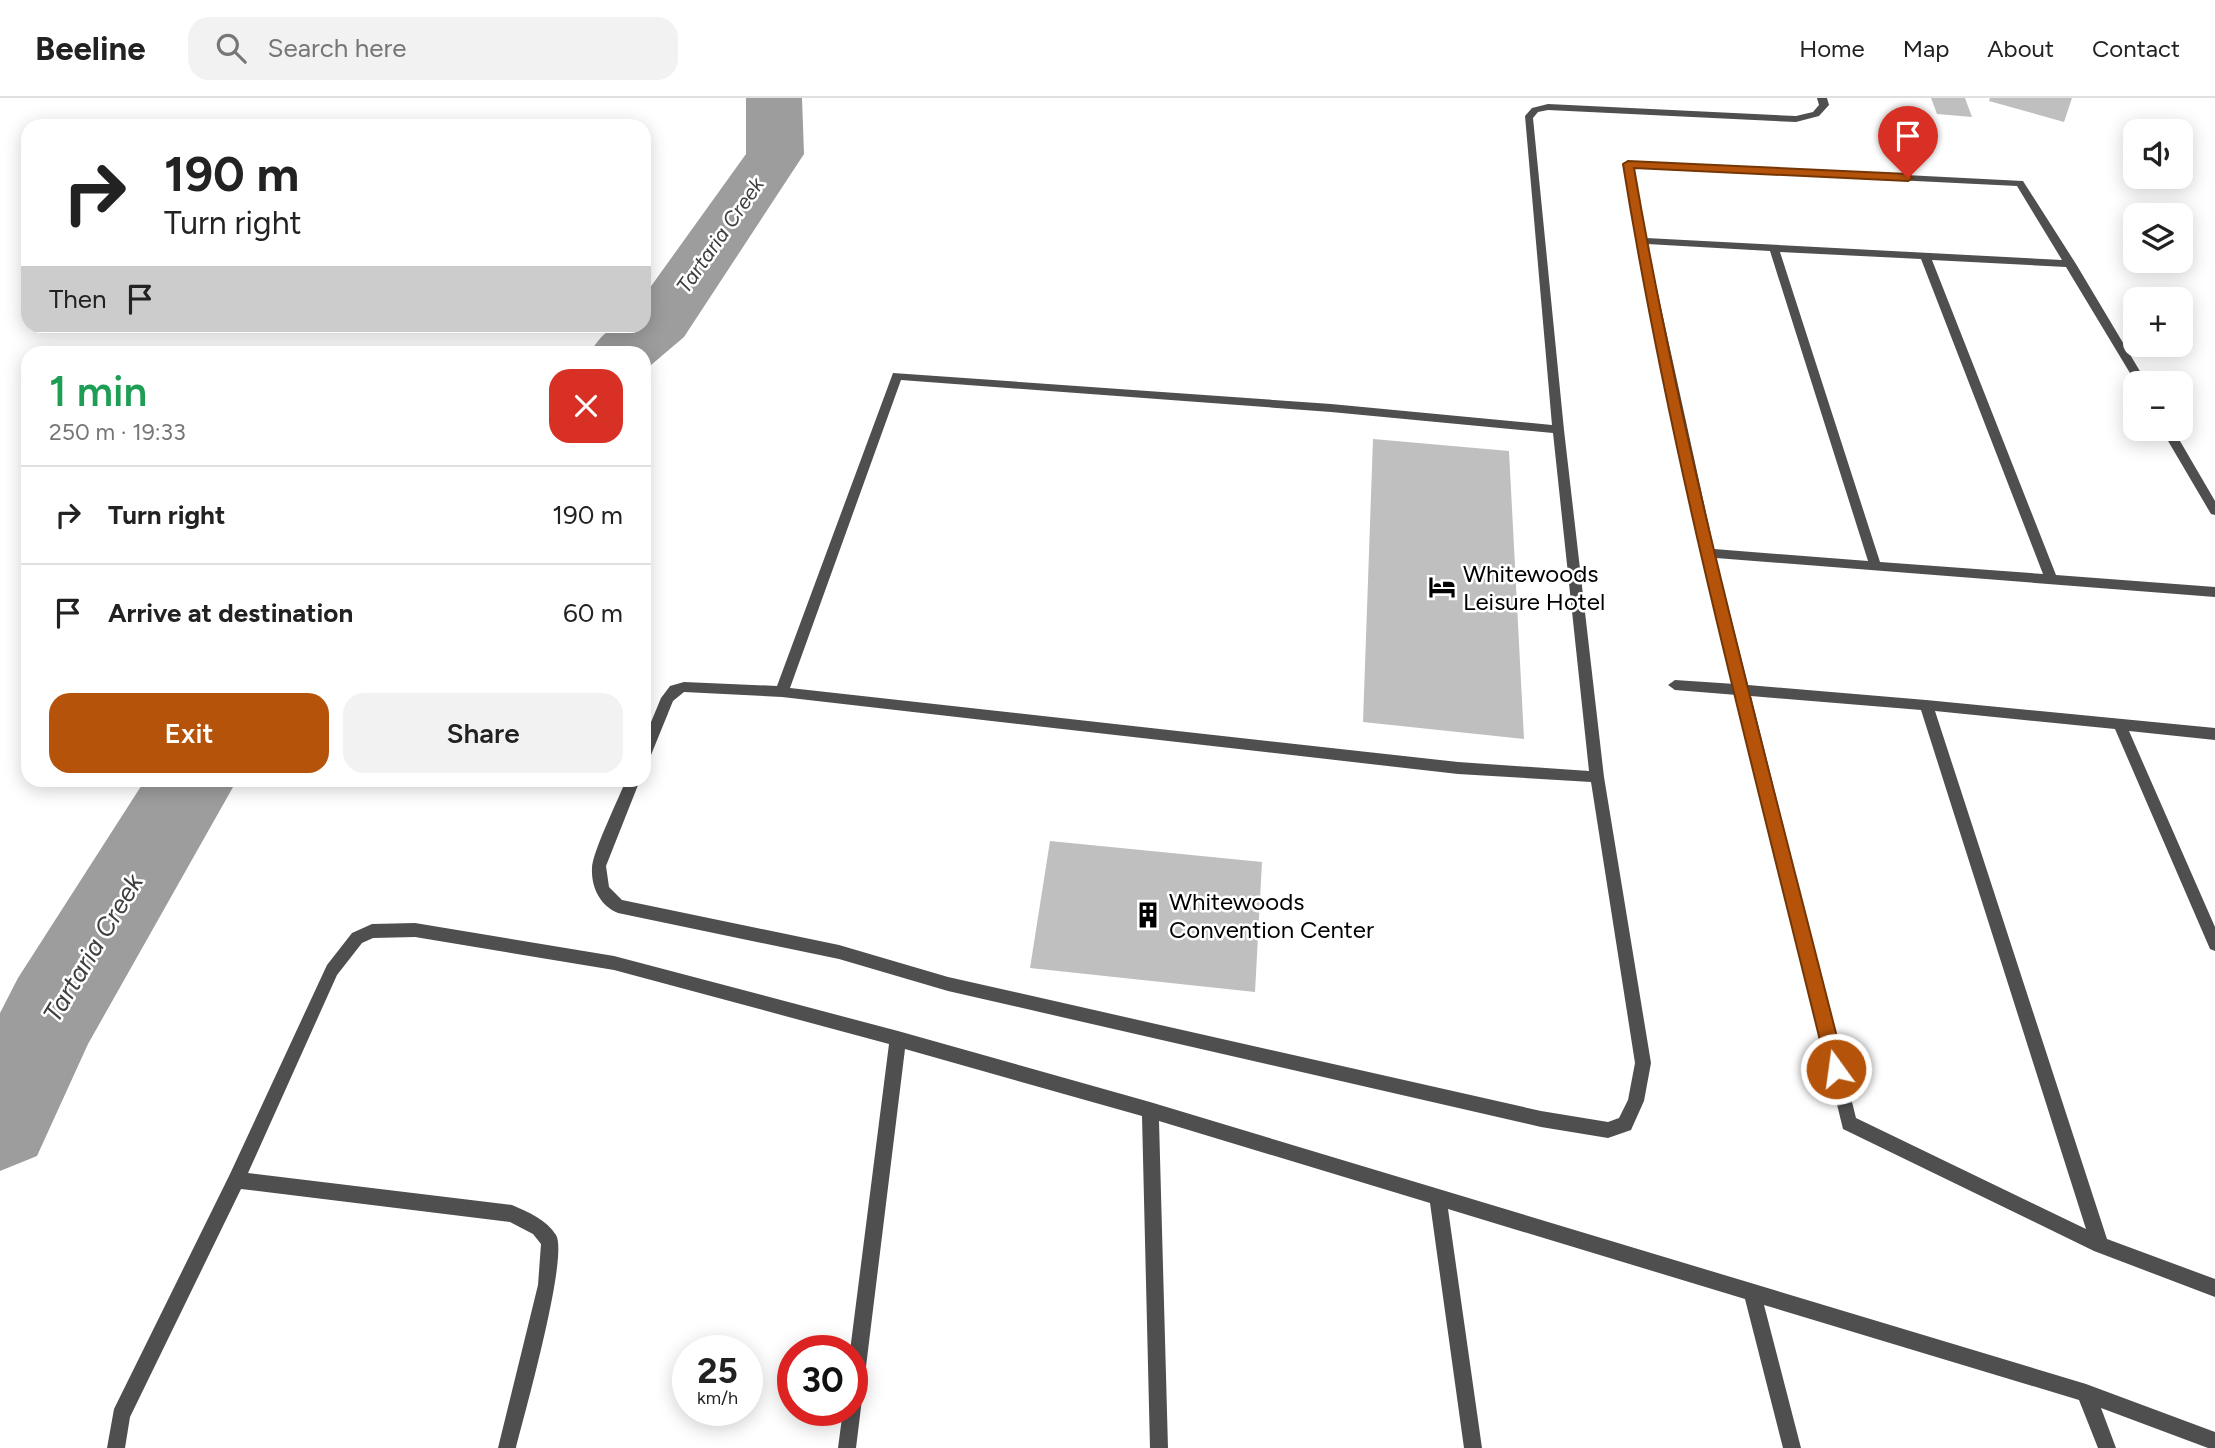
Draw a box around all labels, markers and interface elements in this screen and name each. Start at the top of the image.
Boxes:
search box [188,17,678,80]
text: Beeline [35,29,146,68]
icon: search [212,29,250,67]
text: Search here [268,32,406,64]
text: Home [1799,34,1865,63]
text: Map [1903,34,1949,63]
text: About [1987,34,2054,63]
text: Contact [2092,34,2180,63]
pin [1878,106,1938,178]
icon: arrive [1889,117,1927,155]
map controls [2123,119,2193,441]
button: sound [2123,119,2193,189]
text: 190 m [164,144,299,203]
icon: right [49,147,140,238]
water label: Tartaria Creek [671,172,769,298]
button: layers [2123,203,2193,273]
text: Turn right [164,204,302,242]
icon: arrive [121,280,159,318]
text: Then [49,283,107,315]
button: + [2123,287,2193,357]
text: 1 min [49,366,147,417]
button: close [549,369,623,443]
button: − [2123,371,2193,441]
text: 250 m · 19:33 [49,418,186,446]
icon: right [49,496,87,534]
text: Turn right [108,499,225,531]
text: 190 m [552,499,623,531]
place label: Whitewoods Leisure Hotel [1463,559,1605,616]
hotel icon: Whitewoods Leisure Hotel [1427,572,1457,602]
icon: arrive [49,594,87,632]
text: Arrive at destination [108,597,353,629]
text: 60 m [563,597,623,629]
button: Exit [49,693,329,773]
button: Share [343,693,623,773]
water label: Tartaria Creek [36,867,151,1028]
place label: Whitewoods Convention Center [1169,887,1374,944]
building icon: Whitewoods Convention Center [1133,900,1163,930]
position arrow [1799,1032,1873,1106]
speed limit sign: 30 [777,1335,868,1426]
text: 25 [697,1350,738,1392]
text: km/h [697,1387,738,1409]

